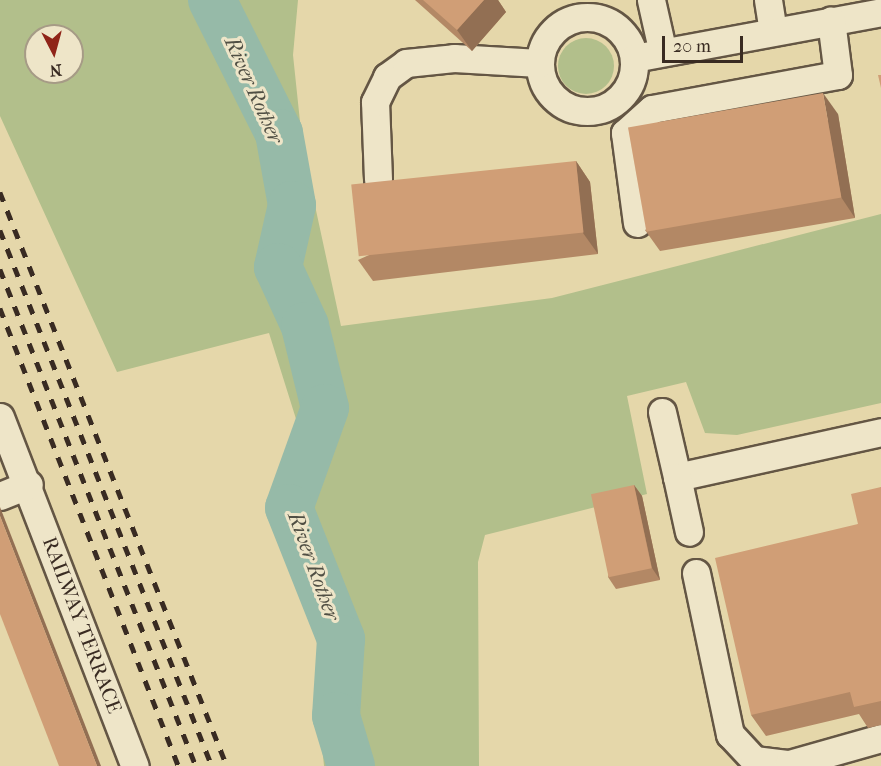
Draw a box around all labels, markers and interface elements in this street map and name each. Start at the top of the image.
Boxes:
north arrow [24,24,84,84]
scale bar [665,24,746,62]
water label: River Rother [219,33,289,147]
text: 20 m [673,36,711,57]
text: N [49,60,63,80]
water label: River Rother [283,508,345,624]
street label: RAILWAY TERRACE [37,533,127,717]

